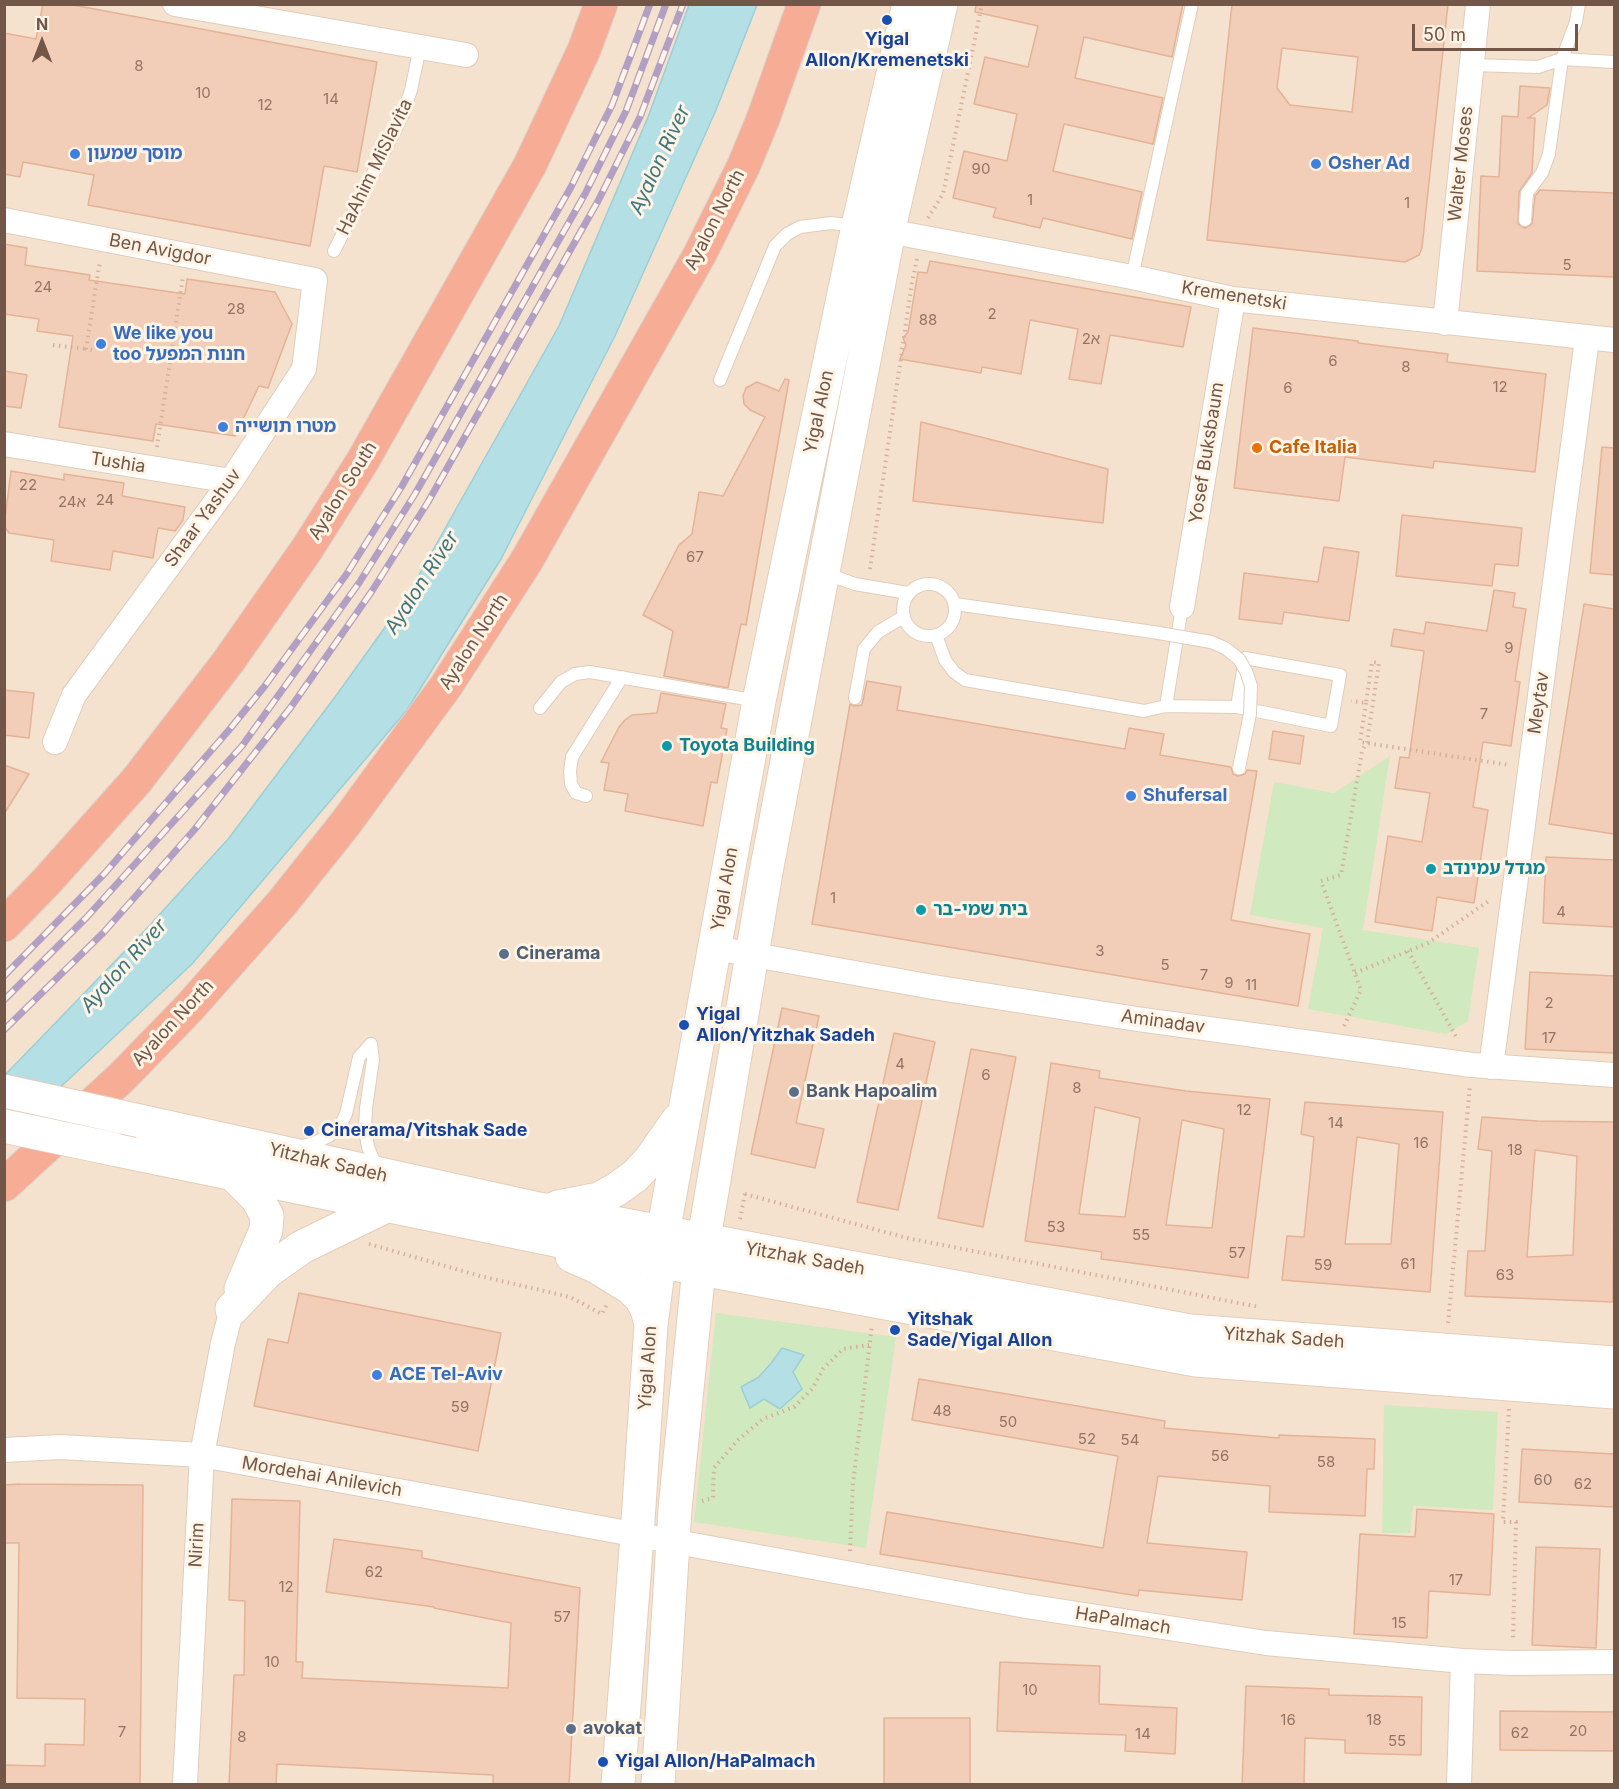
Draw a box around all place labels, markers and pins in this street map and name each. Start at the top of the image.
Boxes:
marker: Yigal Allon/Kremenetski [880,13,894,27]
place label: Yigal Allon/Kremenetski [805,29,969,72]
place label: מוסך שמעון [87,143,182,165]
marker: מוסך שמעון [68,147,82,161]
place label: Osher Ad [1328,153,1410,175]
marker: Osher Ad [1309,157,1323,171]
place label: We like you too חנות המפעל [113,323,245,366]
marker: We like you too חנות המפעל [94,337,108,351]
place label: מטרו תושייה [235,416,336,438]
marker: מטרו תושייה [216,420,230,434]
place label: Cafe Italia [1269,437,1357,459]
marker: Cafe Italia [1250,441,1264,455]
place label: Toyota Building [679,735,815,757]
marker: Toyota Building [660,739,674,753]
place label: Shufersal [1143,785,1227,807]
marker: Shufersal [1124,789,1138,803]
place label: מגדל עמינדב [1443,858,1545,880]
marker: מגדל עמינדב [1424,862,1438,876]
place label: בית שמי-בר [933,899,1028,921]
marker: בית שמי-בר [914,903,928,917]
place label: Cinerama [516,943,601,965]
marker: Cinerama [497,947,511,961]
place label: Yigal Allon/Yitzhak Sadeh [696,1004,875,1046]
marker: Yigal Allon/Yitzhak Sadeh [677,1018,691,1032]
place label: Bank Hapoalim [806,1081,937,1103]
marker: Bank Hapoalim [787,1085,801,1099]
place label: Cinerama/Yitshak Sade [321,1120,527,1142]
marker: Cinerama/Yitshak Sade [302,1124,316,1138]
place label: Yitshak Sade/Yigal Allon [907,1309,1052,1352]
marker: Yitshak Sade/Yigal Allon [888,1323,902,1337]
place label: ACE Tel-Aviv [389,1364,503,1386]
marker: ACE Tel-Aviv [370,1368,384,1382]
place label: avokat [583,1718,642,1740]
marker: avokat [564,1722,578,1736]
place label: Yigal Allon/HaPalmach [615,1751,815,1773]
marker: Yigal Allon/HaPalmach [596,1755,610,1769]

